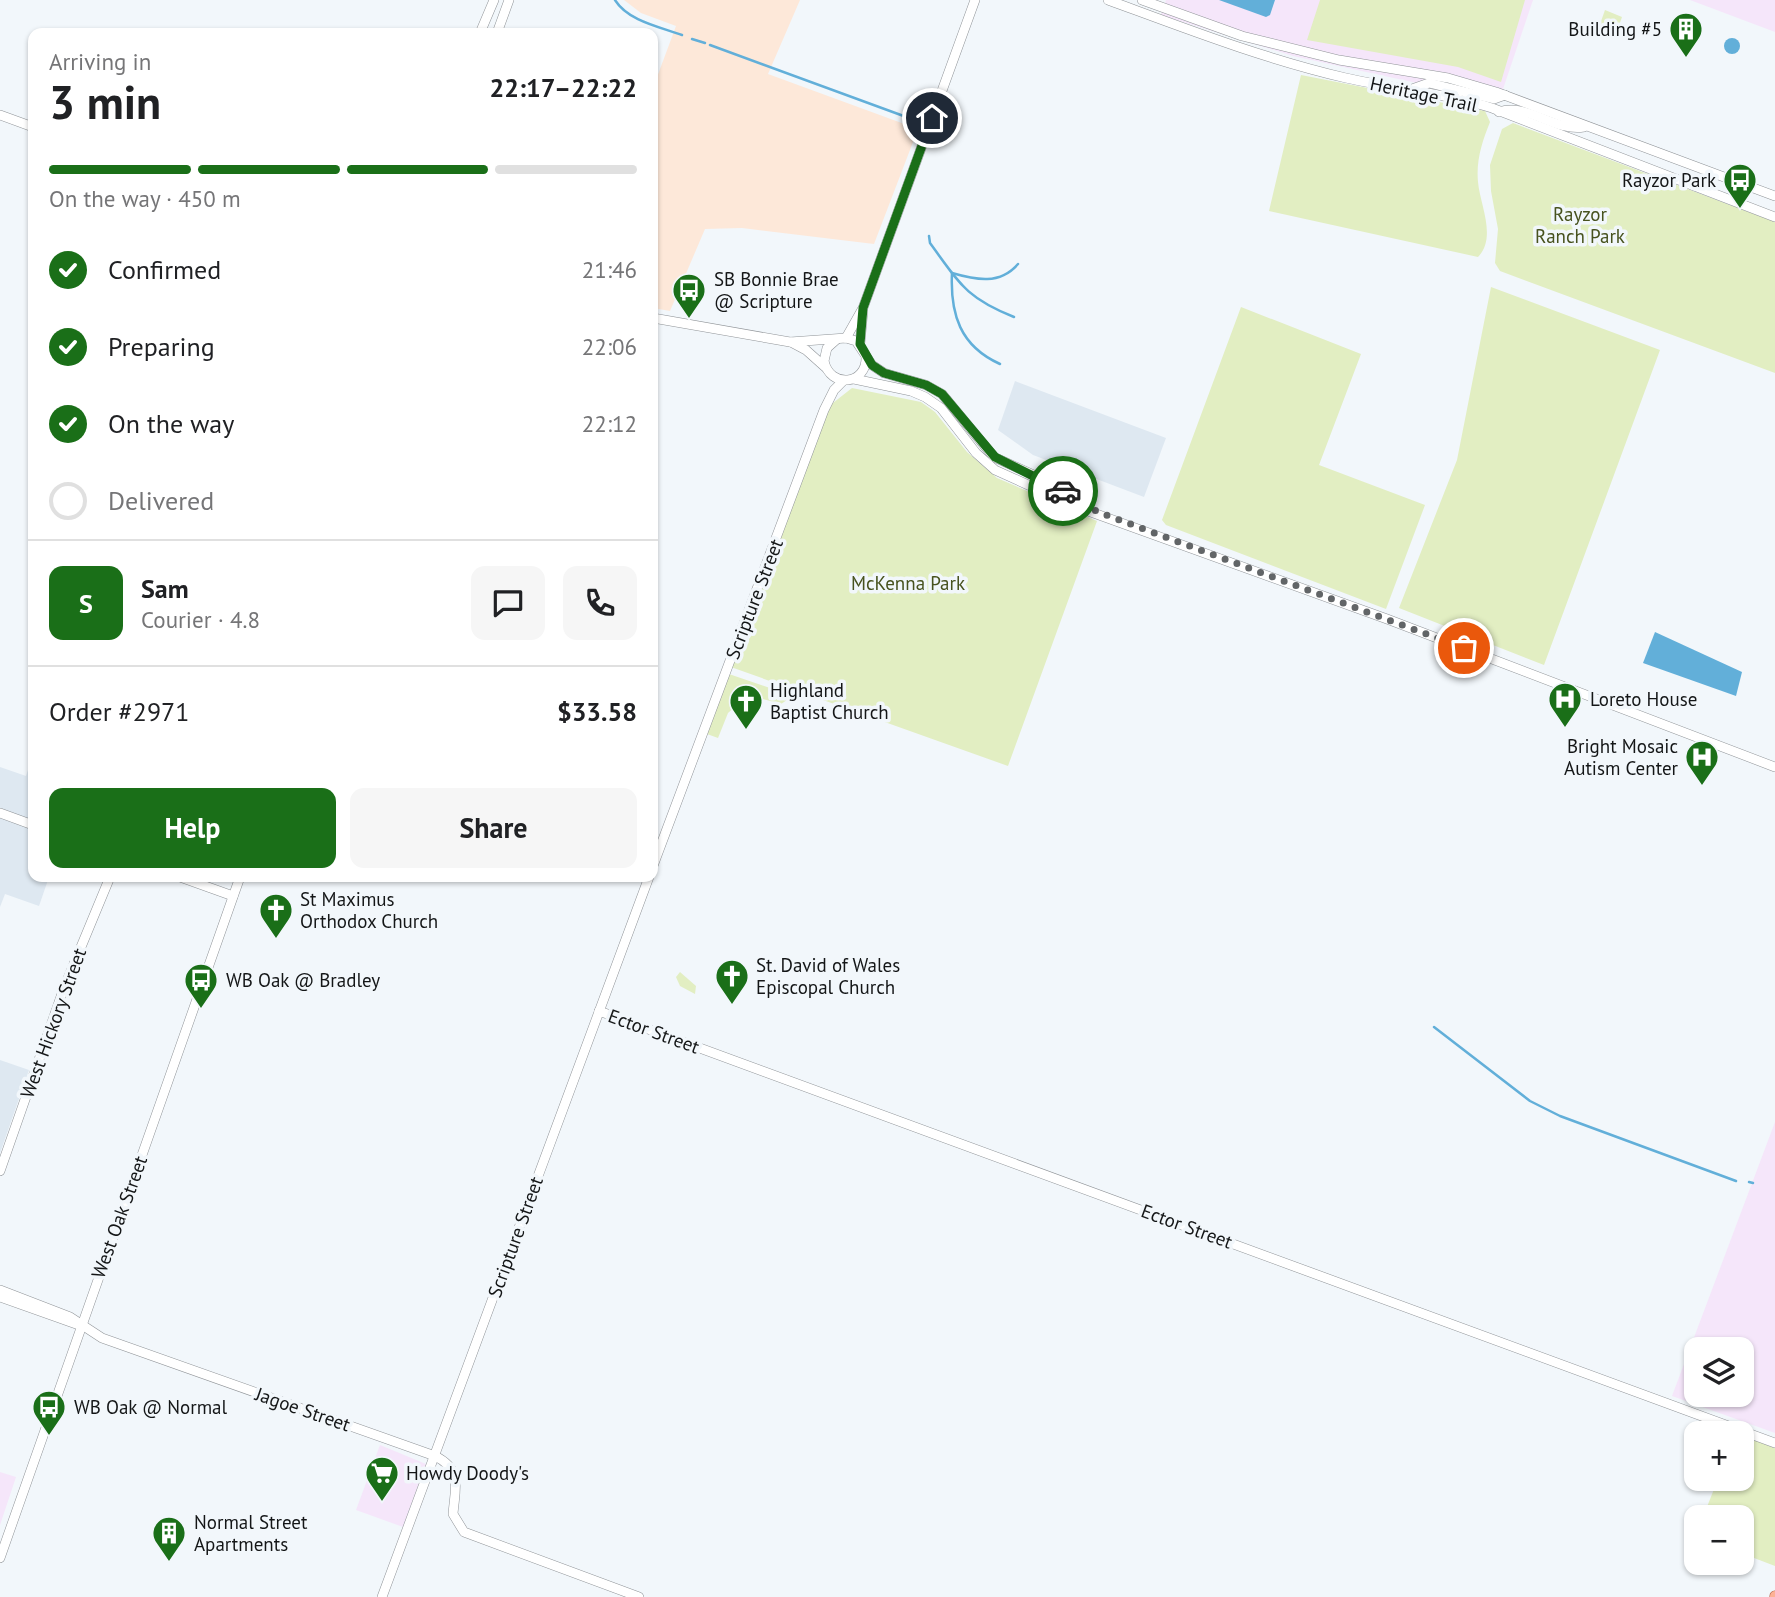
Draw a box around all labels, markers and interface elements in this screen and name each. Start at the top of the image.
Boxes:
building icon: Building #5 [1667,10,1705,59]
place label: Building #5 [1568,17,1662,41]
text: Arriving in [49,47,151,76]
text: 22:17–22:22 [490,71,637,104]
street label: Heritage Trail [1368,71,1480,117]
text: 3 min [49,72,161,132]
pin [902,88,962,148]
icon: home [913,99,951,137]
bus stop icon: Rayzor Park [1721,161,1759,210]
place label: Rayzor Park [1622,168,1716,192]
text: On the way · 450 m [49,184,241,213]
park label: Rayzor Ranch Park [1535,202,1625,248]
icon: check [49,251,87,289]
text: Confirmed [108,253,221,286]
text: 21:46 [582,255,637,284]
place label: SB Bonnie Brae @ Scripture [714,267,839,313]
bus stop icon: SB Bonnie Brae @ Scripture [670,271,708,320]
icon: check [49,328,87,366]
text: Preparing [108,330,215,363]
text: 22:06 [582,332,637,361]
icon: check [49,405,87,443]
text: On the way [108,407,234,440]
text: 22:12 [582,409,637,438]
courier [1028,456,1098,526]
icon: car [1044,472,1082,510]
text: Delivered [108,484,214,517]
street label: Scripture Street [720,535,788,663]
button: chat [471,566,545,640]
button: phone [563,566,637,640]
park label: McKenna Park [851,571,965,595]
text: Sam [141,572,189,605]
text: S [79,587,93,620]
text: Courier · 4.8 [141,605,260,634]
pin [1434,618,1494,678]
icon: bag [1445,629,1483,667]
place label: Highland Baptist Church [770,678,889,724]
hospital icon: Loreto House [1546,680,1584,729]
church icon: Highland Baptist Church [727,682,765,731]
place label: Loreto House [1590,687,1697,711]
text: Order #2971 [49,695,189,728]
text: $33.58 [557,695,637,728]
place label: Bright Mosaic Autism Center [1564,734,1679,780]
hospital icon: Bright Mosaic Autism Center [1683,738,1721,787]
button: Help [49,788,336,868]
button: Share [350,788,637,868]
place label: St Maximus Orthodox Church [300,887,438,933]
church icon: St Maximus Orthodox Church [257,891,295,940]
street label: West Hickory Street [15,944,91,1101]
place label: St. David of Wales Episcopal Church [756,953,900,999]
church icon: St. David of Wales Episcopal Church [713,957,751,1006]
bus stop icon: WB Oak @ Bradley [182,961,220,1010]
place label: WB Oak @ Bradley [226,968,380,992]
street label: Ector Street [605,1003,703,1059]
street label: West Oak Street [86,1152,152,1282]
street label: Scripture Street [482,1173,548,1301]
street label: Ector Street [1138,1198,1236,1254]
map controls [1684,1337,1754,1575]
button: layers [1684,1337,1754,1407]
street label: Jagoe Street [252,1381,354,1437]
bus stop icon: WB Oak @ Normal [30,1388,68,1437]
place label: WB Oak @ Normal [74,1395,227,1419]
button: + [1684,1421,1754,1491]
supermarket icon: Howdy Doody's [363,1454,401,1503]
place label: Howdy Doody's [406,1461,529,1485]
button: − [1684,1505,1754,1575]
place label: Normal Street Apartments [194,1510,308,1556]
building icon: Normal Street Apartments [150,1514,188,1563]

